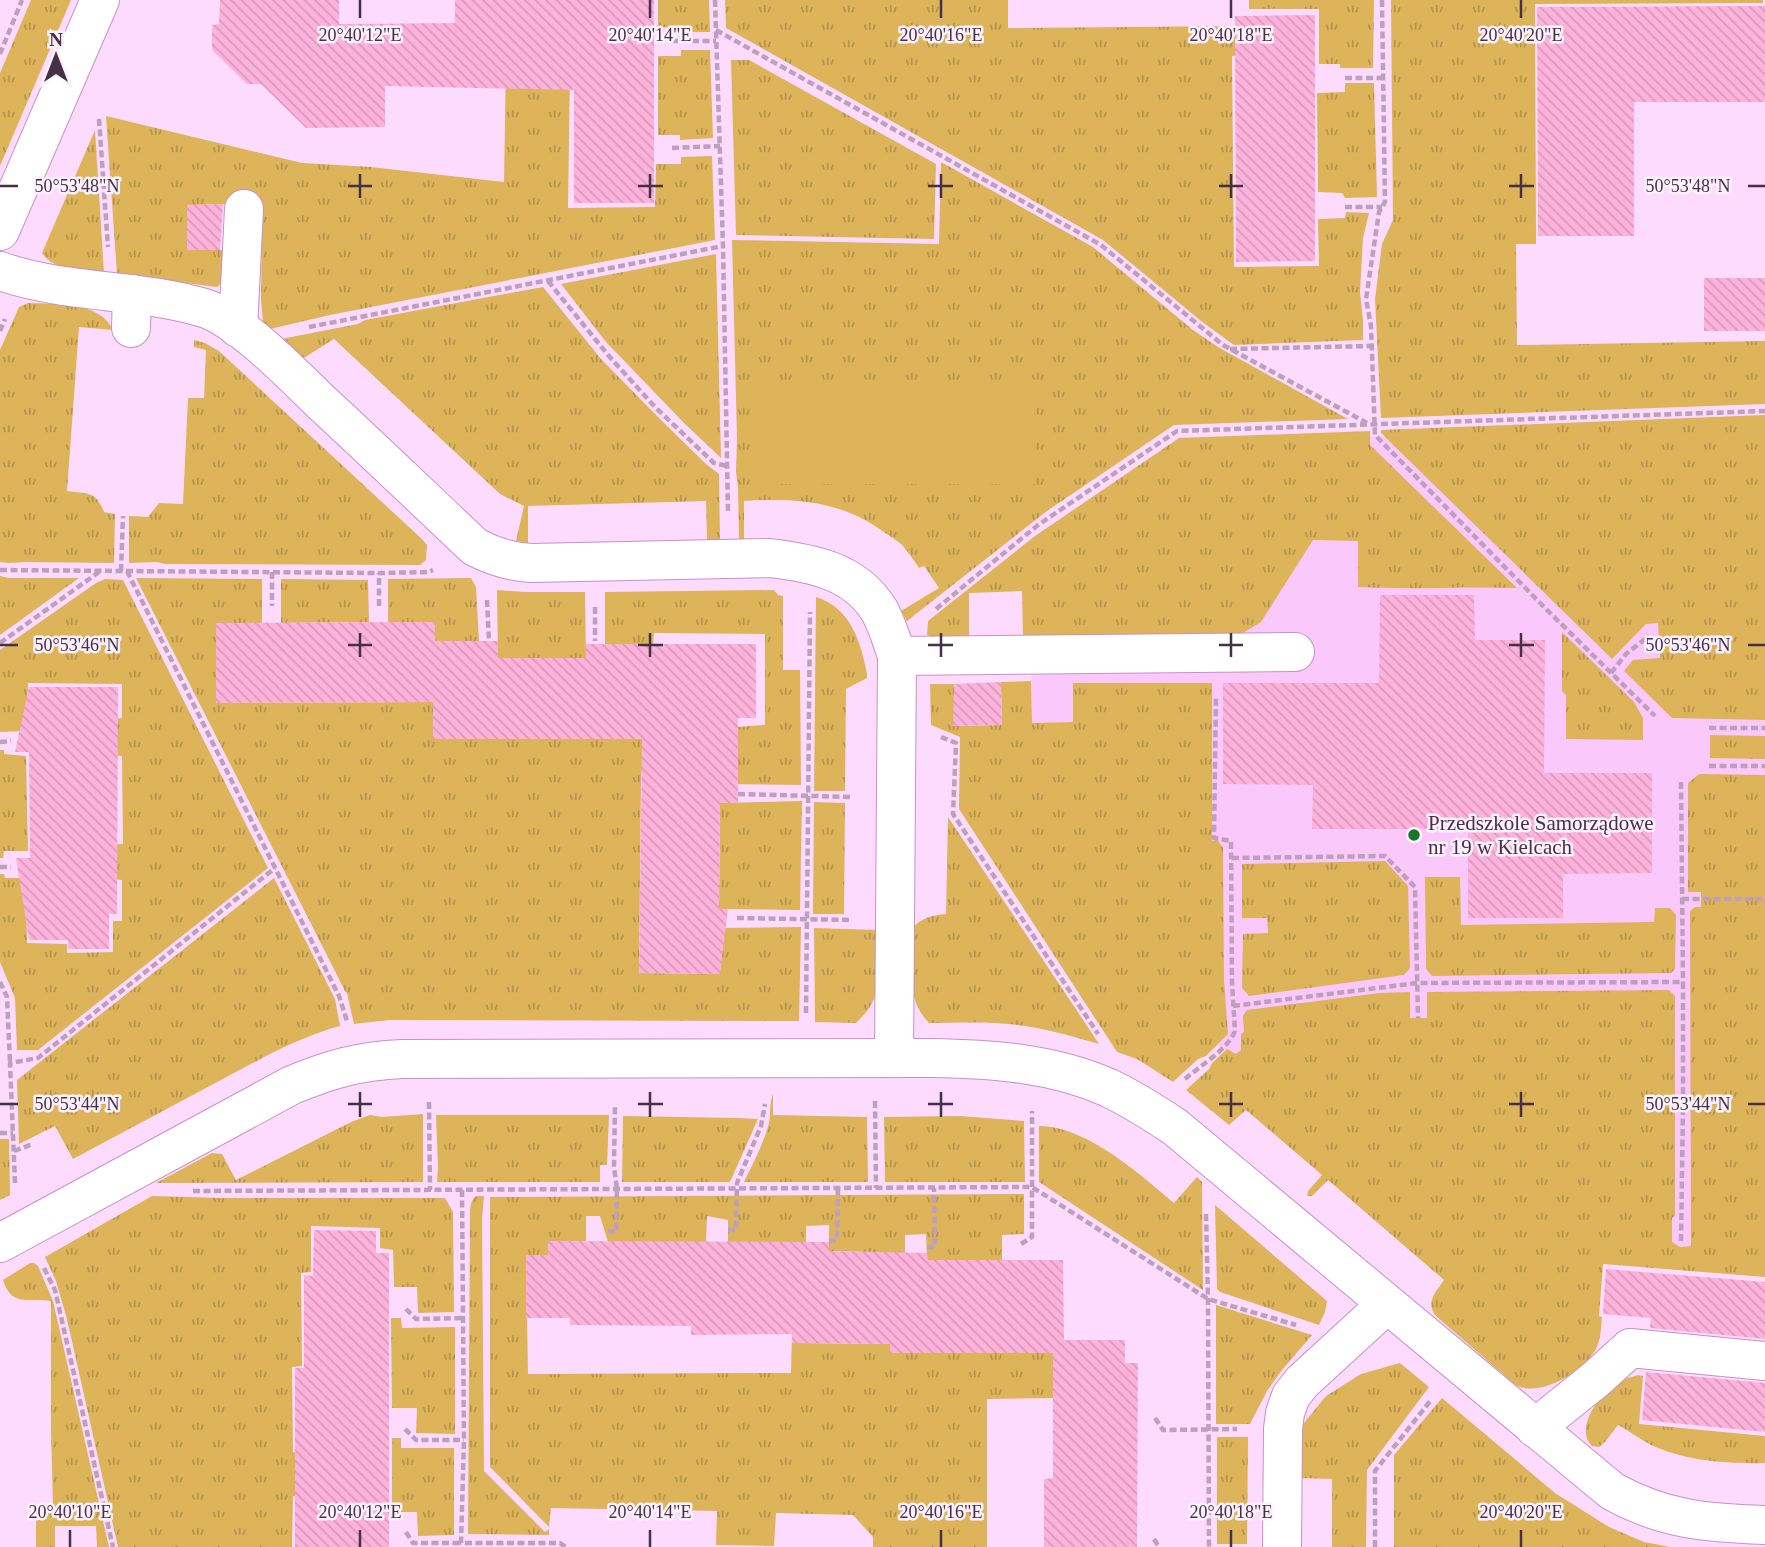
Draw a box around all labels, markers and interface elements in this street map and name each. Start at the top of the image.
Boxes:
north arrow [21,21,91,91]
text: 20°40'12"E [319,25,401,45]
text: 20°40'14"E [609,25,691,45]
text: 20°40'16"E [900,25,982,45]
text: 20°40'18"E [1190,25,1272,45]
text: 20°40'20"E [1480,25,1562,45]
text: N [49,29,63,50]
text: 50°53'48"N [35,176,119,196]
text: 50°53'48"N [1646,176,1730,196]
text: 50°53'46"N [35,635,119,655]
text: 50°53'46"N [1646,635,1730,655]
place label: Przedszkole Samorządowe nr 19 w Kielcach [1428,811,1654,859]
marker: Przedszkole Samorządowe nr 19 w Kielcach [1406,827,1422,843]
text: 50°53'44"N [35,1094,119,1114]
text: 50°53'44"N [1646,1094,1730,1114]
text: 20°40'10"E [29,1502,111,1522]
text: 20°40'12"E [319,1502,401,1522]
text: 20°40'14"E [609,1502,691,1522]
text: 20°40'16"E [900,1502,982,1522]
text: 20°40'18"E [1190,1502,1272,1522]
text: 20°40'20"E [1480,1502,1562,1522]

